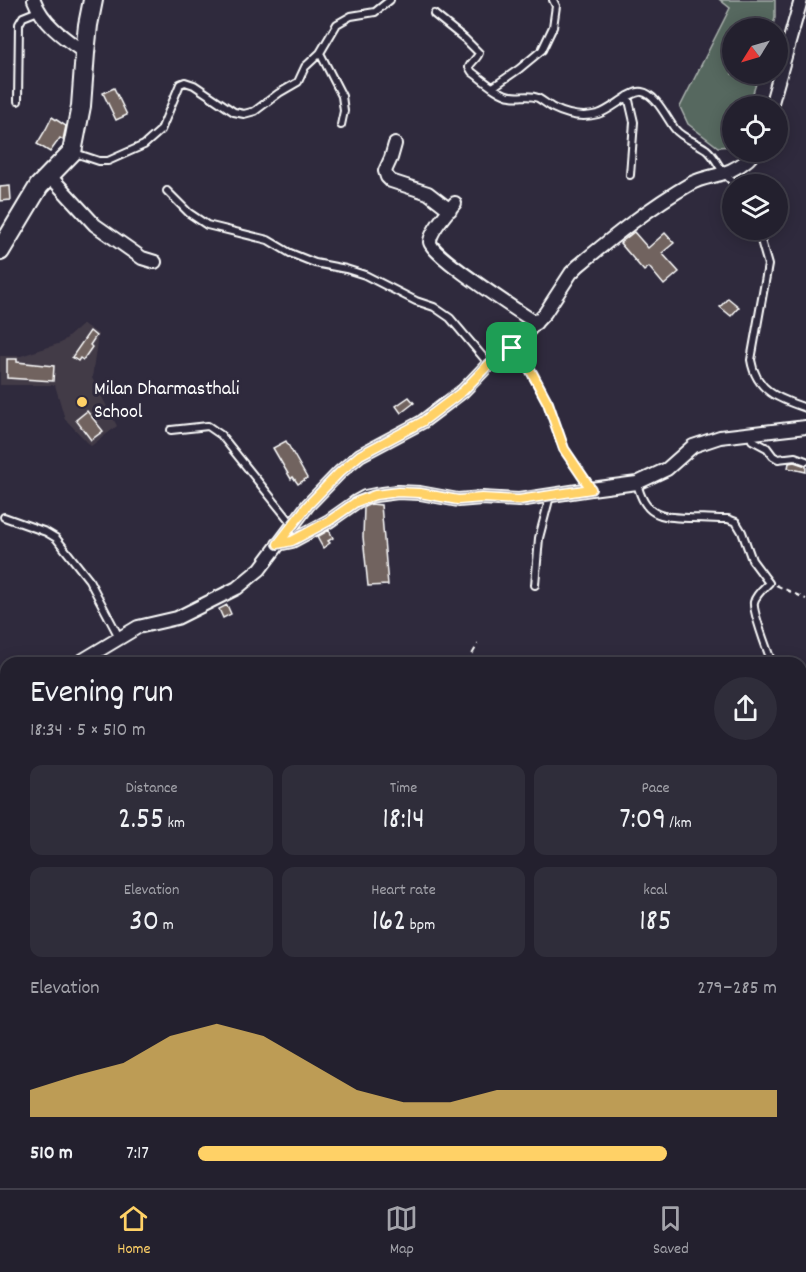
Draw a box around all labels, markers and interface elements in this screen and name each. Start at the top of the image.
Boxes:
north arrow [722,18,788,84]
map controls [722,18,788,240]
button: locate [722,96,788,162]
button: layers [722,174,788,240]
pin [486,322,537,373]
icon: arrive [495,331,528,364]
place label: Milan Dharmasthali School [94,376,240,427]
marker: Milan Dharmasthali School [75,395,89,409]
text: Evening run [30,671,174,718]
button: share [714,677,777,740]
text: 18:34 · 5 × 510 m [30,717,146,745]
text: Distance [125,777,178,800]
text: Time [390,777,417,800]
text: Pace [641,777,670,800]
text: 2.55 [118,800,164,843]
text: 18:14 [382,800,425,843]
text: 7:09 [619,800,666,843]
text: km [164,812,185,835]
text: /km [666,812,692,835]
text: Elevation [124,879,179,902]
text: Heart rate [371,879,436,902]
text: kcal [643,879,668,902]
text: 30 [129,902,159,945]
text: 162 [372,902,406,945]
text: 185 [639,902,672,945]
text: m [159,914,174,937]
text: bpm [406,914,435,937]
text: Elevation [30,975,100,1003]
text: 279–285 m [697,975,777,1003]
text: 510 m [30,1140,73,1168]
text: 7:17 [126,1140,149,1168]
tab: Home [117,1202,151,1261]
tab: Map [385,1202,418,1261]
tab: Saved [653,1202,689,1261]

